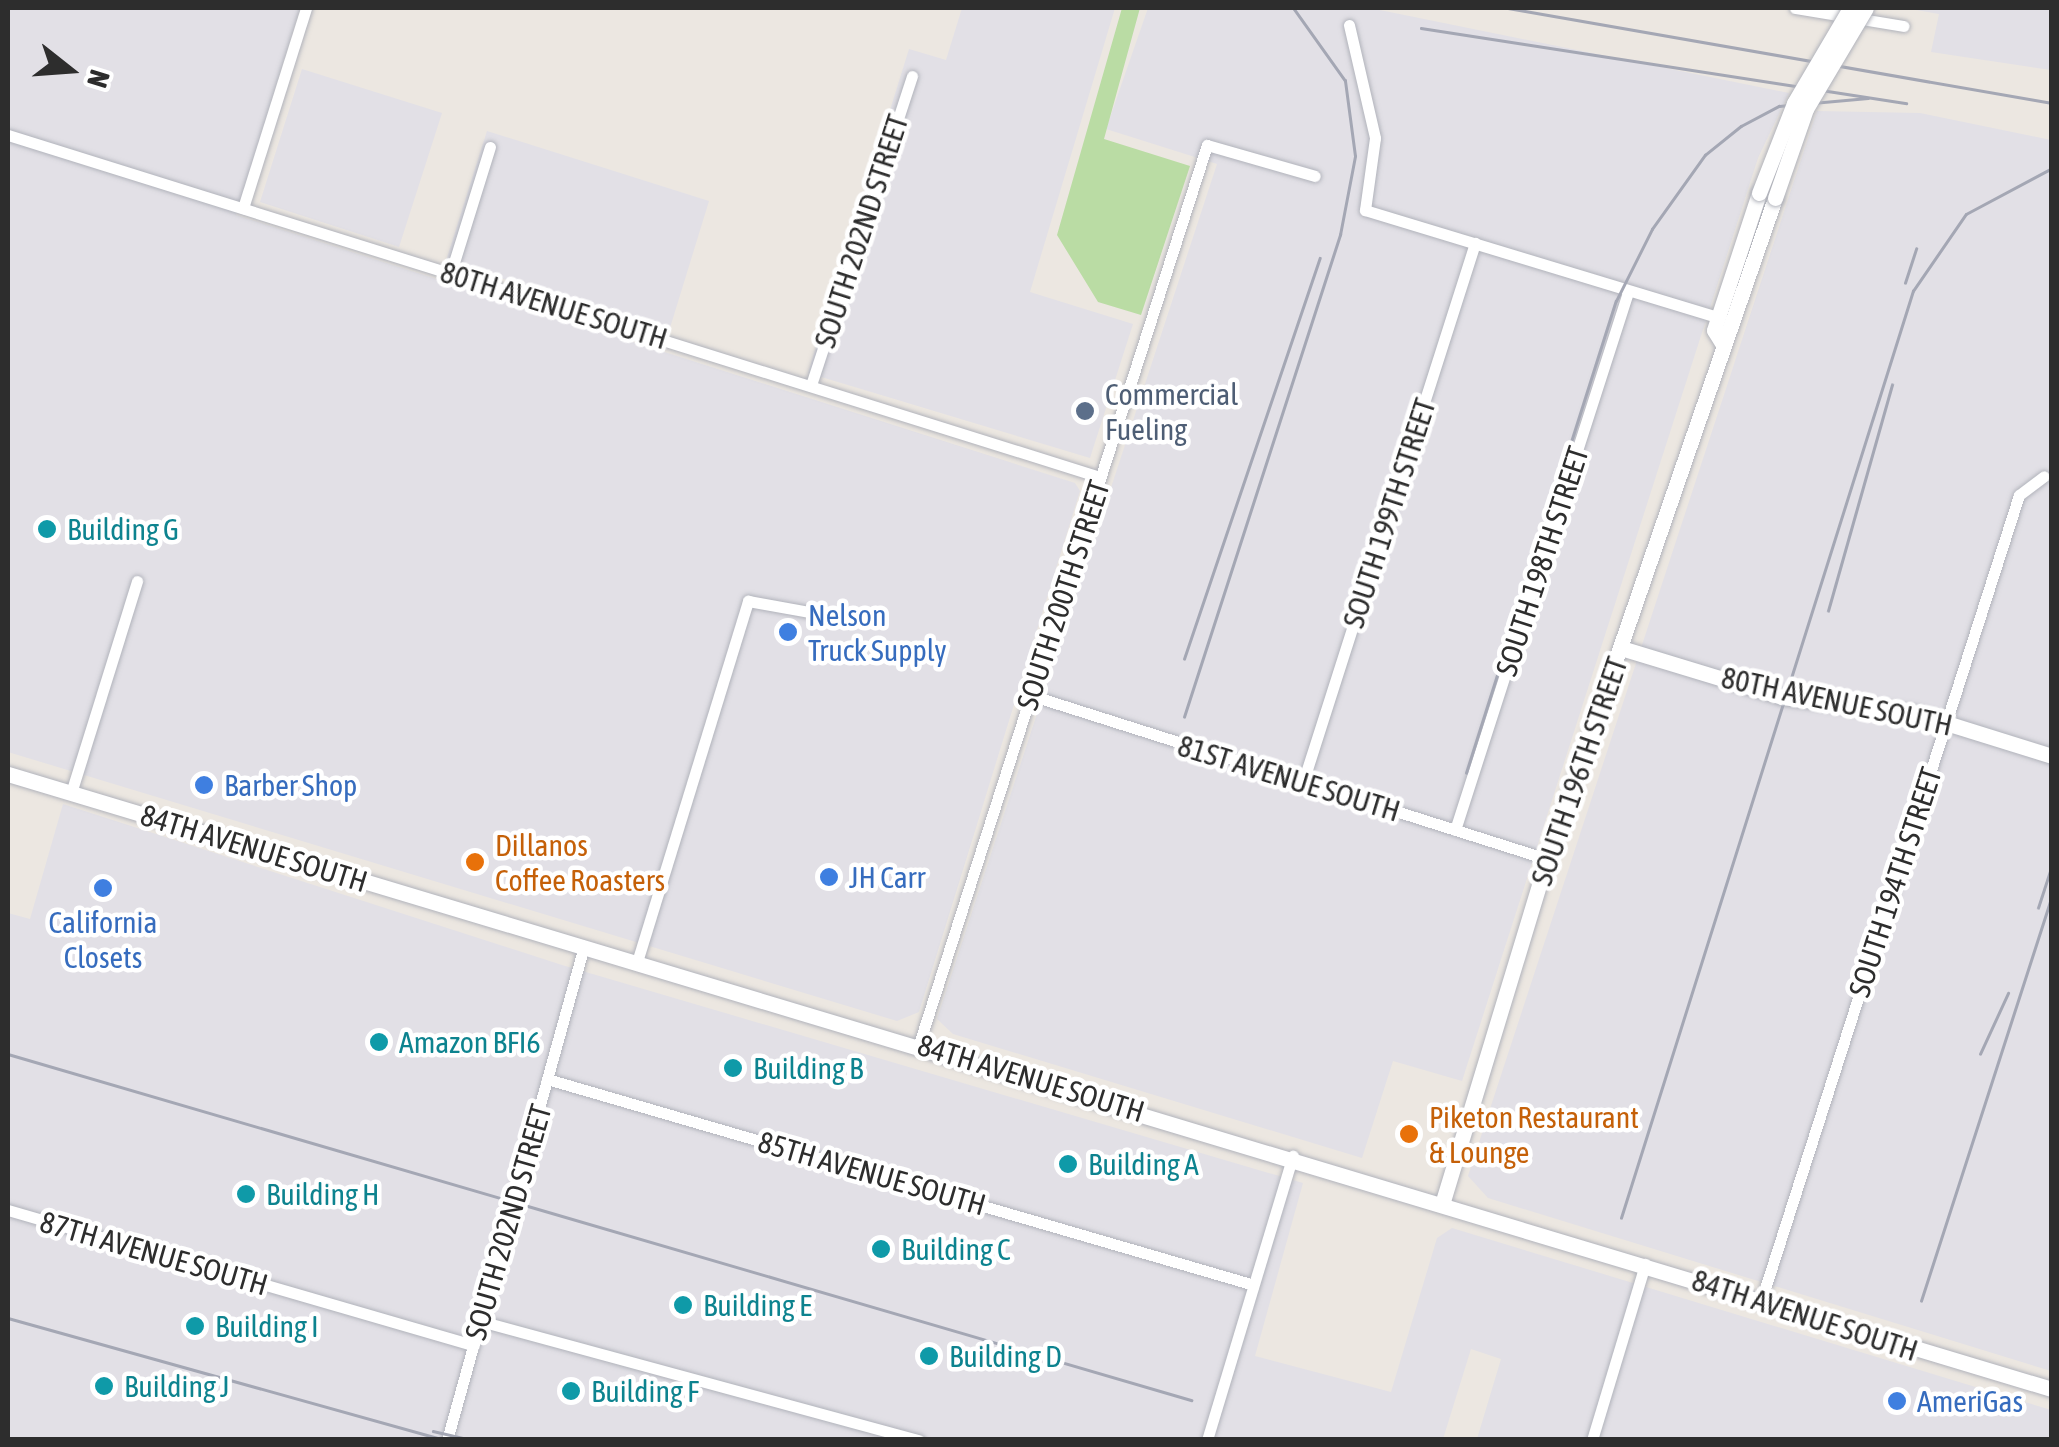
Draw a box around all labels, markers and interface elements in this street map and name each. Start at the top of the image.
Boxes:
north arrow [20,20,120,120]
text: N [81,66,116,91]
street label: SOUTH 202ND STREET [806,110,916,352]
street label: 80TH AVENUE SOUTH [436,253,672,357]
place label: Commercial Fueling [1105,376,1238,446]
street label: SOUTH 199TH STREET [1335,394,1443,632]
marker: Commercial Fueling [1074,400,1096,422]
street label: SOUTH 198TH STREET [1488,442,1596,680]
street label: SOUTH 200TH STREET [1009,476,1117,714]
place label: Building G [67,511,179,547]
marker: Building G [36,518,58,540]
place label: Nelson Truck Supply [808,597,947,668]
marker: Nelson Truck Supply [777,621,799,643]
street label: SOUTH 196TH STREET [1523,652,1635,890]
street label: 80TH AVENUE SOUTH [1718,659,1956,743]
street label: 81ST AVENUE SOUTH [1174,727,1404,829]
street label: SOUTH 194TH STREET [1841,763,1949,1001]
place label: Barber Shop [224,767,357,803]
marker: Barber Shop [193,774,215,796]
street label: 84TH AVENUE SOUTH [136,796,372,900]
place label: Dillanos Coffee Roasters [495,827,665,898]
marker: Dillanos Coffee Roasters [464,851,486,873]
place label: JH Carr [849,859,925,895]
marker: JH Carr [818,866,840,888]
marker: California Closets [92,877,114,899]
place label: California Closets [49,904,157,974]
place label: Amazon BFI6 [399,1024,541,1060]
street label: 84TH AVENUE SOUTH [913,1026,1149,1130]
marker: Amazon BFI6 [368,1031,390,1053]
place label: Building B [753,1050,863,1086]
marker: Building B [722,1057,744,1079]
place label: Piketon Restaurant & Lounge [1429,1099,1639,1170]
street label: SOUTH 202ND STREET [457,1100,559,1344]
street label: 85TH AVENUE SOUTH [754,1123,990,1223]
marker: Piketon Restaurant & Lounge [1398,1123,1420,1145]
place label: Building A [1088,1146,1199,1182]
marker: Building A [1057,1153,1079,1175]
place label: Building H [266,1176,379,1212]
marker: Building H [235,1183,257,1205]
street label: 87TH AVENUE SOUTH [36,1203,272,1303]
place label: Building C [901,1231,1010,1267]
marker: Building C [870,1238,892,1260]
street label: 84TH AVENUE SOUTH [1688,1262,1922,1368]
place label: Building E [703,1287,812,1323]
marker: Building E [672,1294,694,1316]
place label: Building I [215,1308,319,1344]
marker: Building I [184,1315,206,1337]
place label: Building D [949,1338,1062,1374]
marker: Building D [918,1345,940,1367]
place label: Building J [124,1368,230,1404]
place label: Building F [591,1373,699,1409]
marker: Building J [93,1375,115,1397]
marker: Building F [560,1380,582,1402]
place label: AmeriGas [1917,1383,2023,1419]
marker: AmeriGas [1886,1390,1908,1412]

